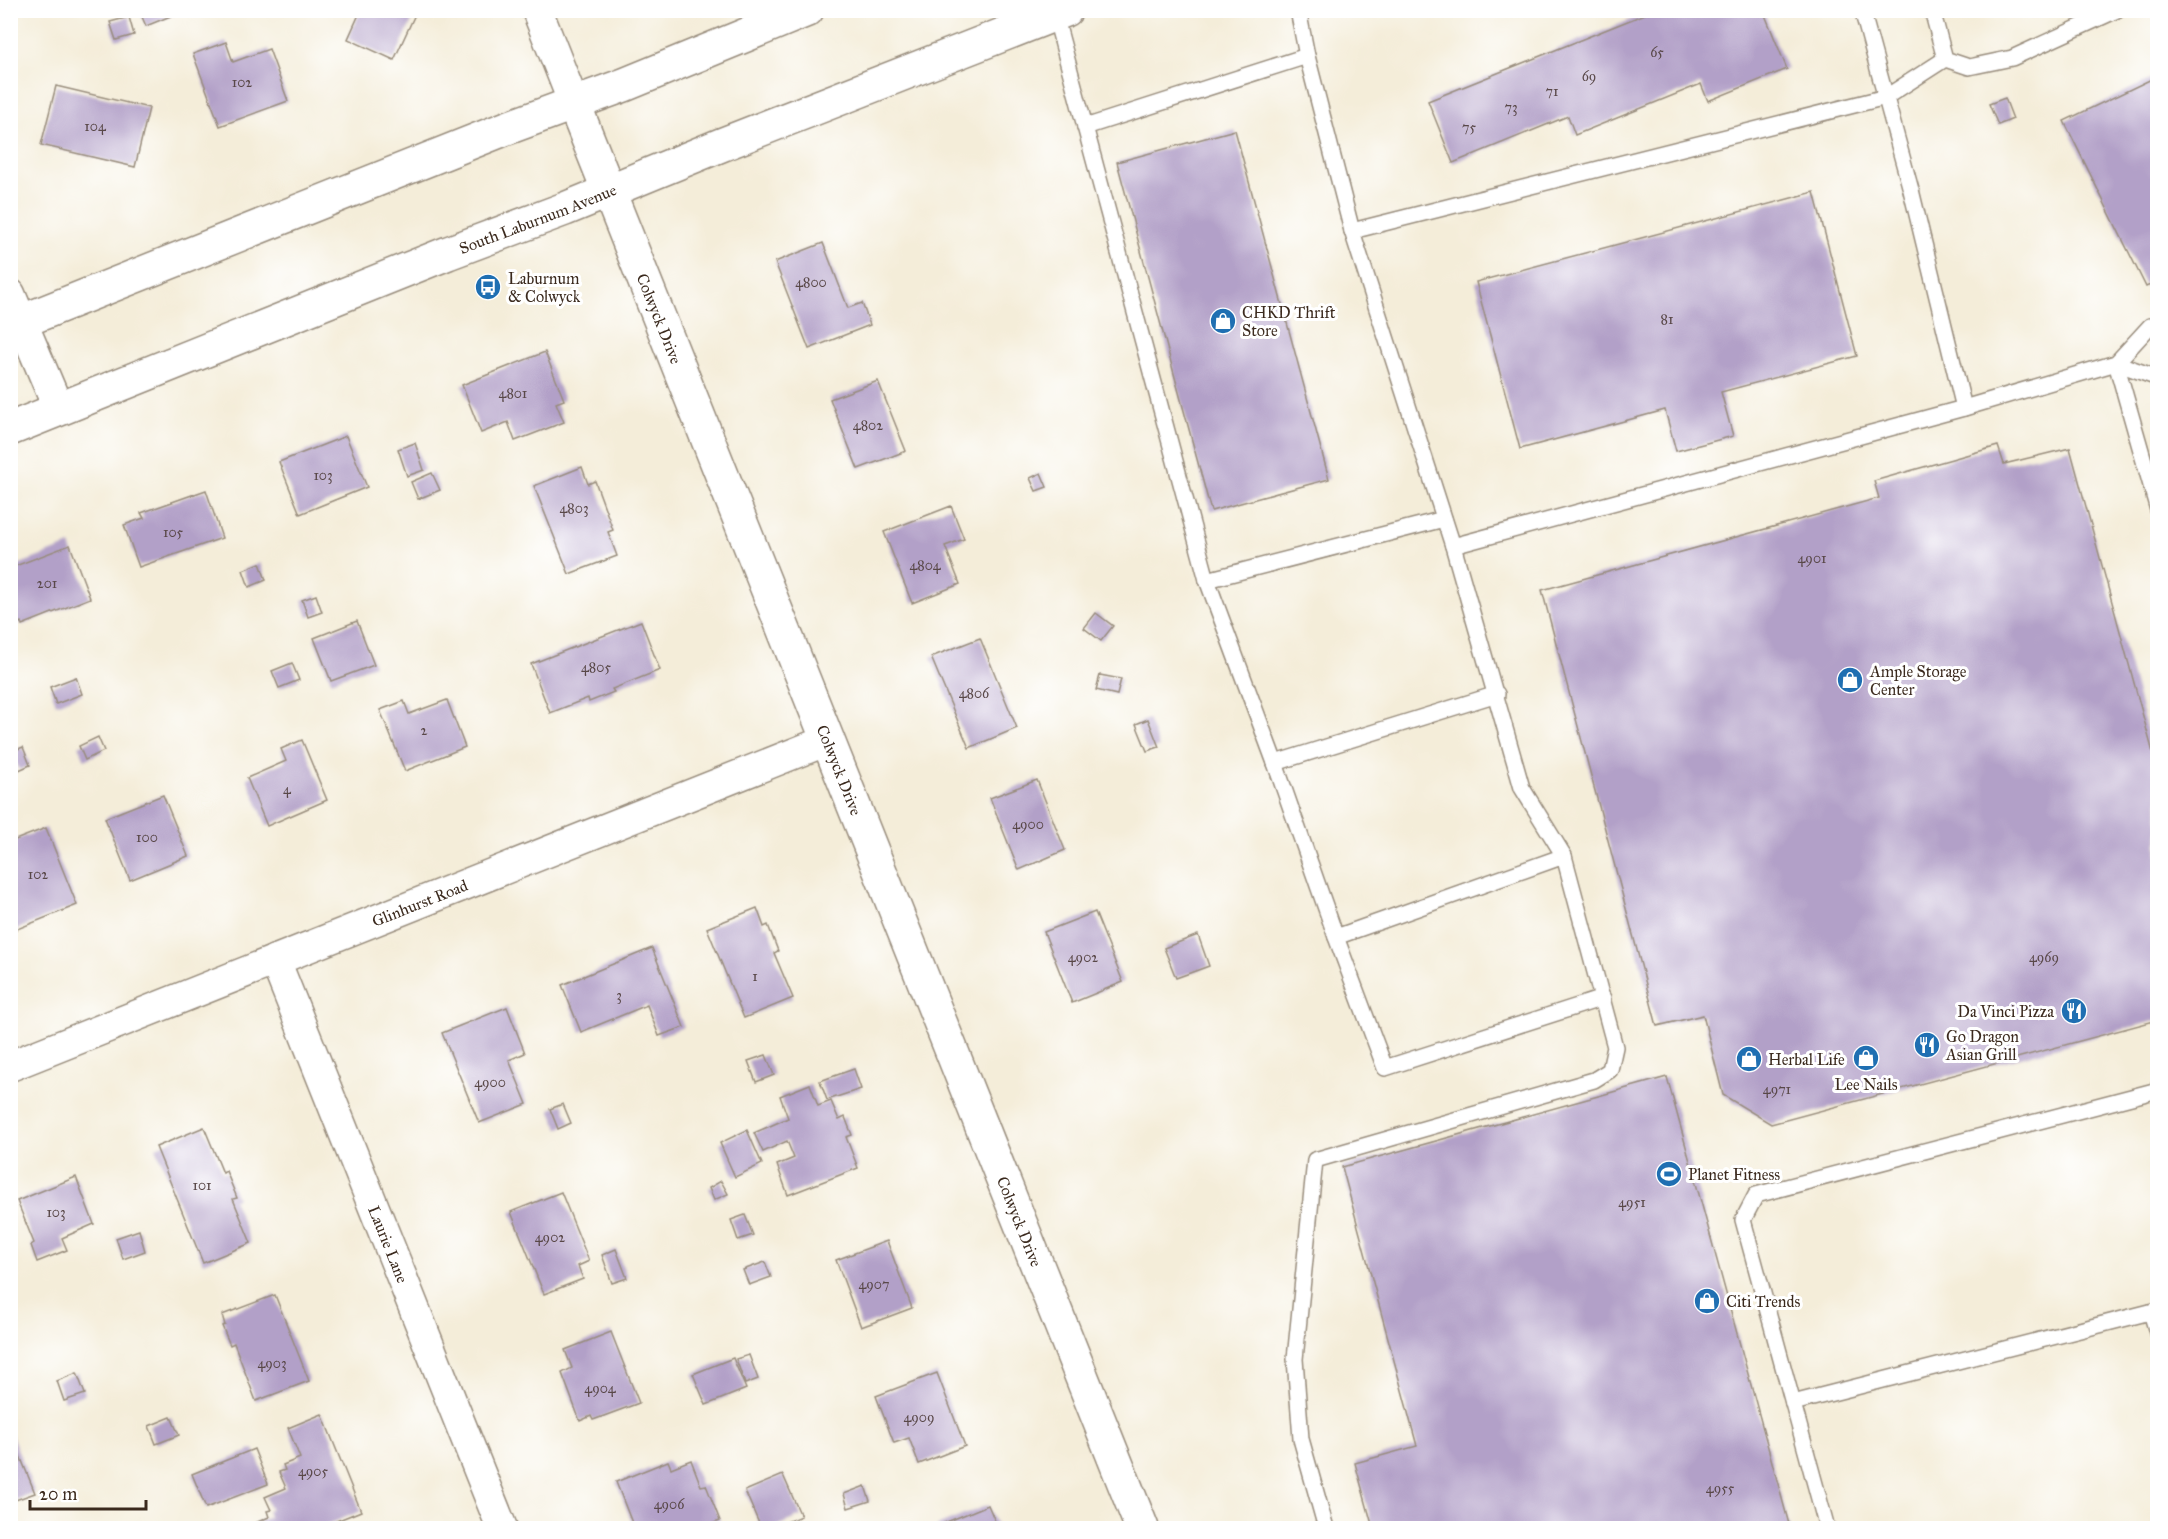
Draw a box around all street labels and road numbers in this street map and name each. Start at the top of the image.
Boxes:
street label: South Laburnum Avenue [456,179,619,257]
street label: Colwyck Drive [633,271,686,367]
street label: Colwyck Drive [813,722,866,818]
street label: Glinhurst Road [369,875,470,930]
street label: Colwyck Drive [993,1173,1046,1270]
street label: Laurie Lane [365,1203,413,1286]

